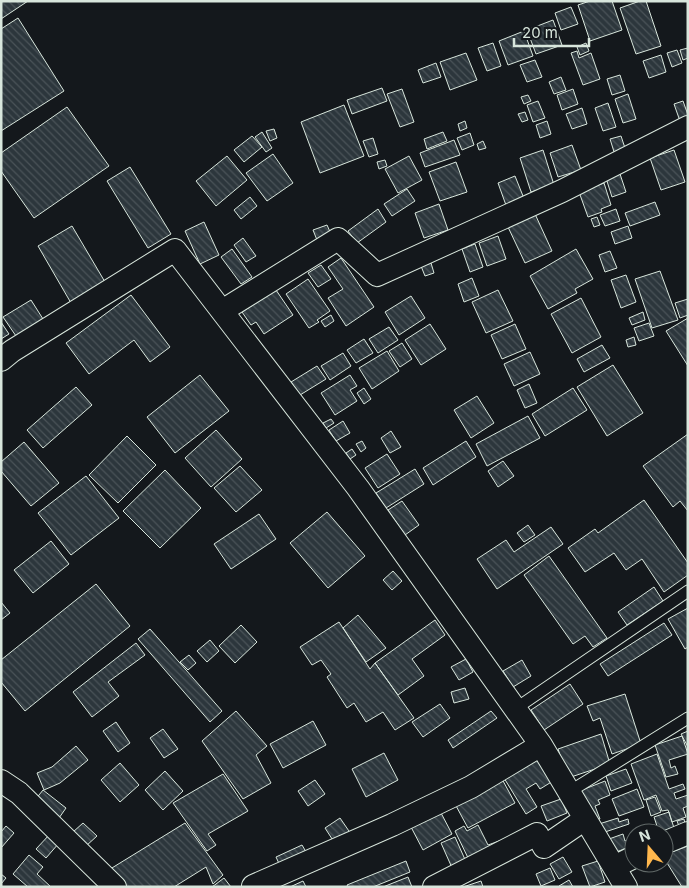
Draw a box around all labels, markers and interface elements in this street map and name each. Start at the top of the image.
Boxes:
scale bar [514,15,589,47]
text: 20 m [522,23,558,42]
north arrow [624,823,674,873]
text: N [637,825,652,845]

